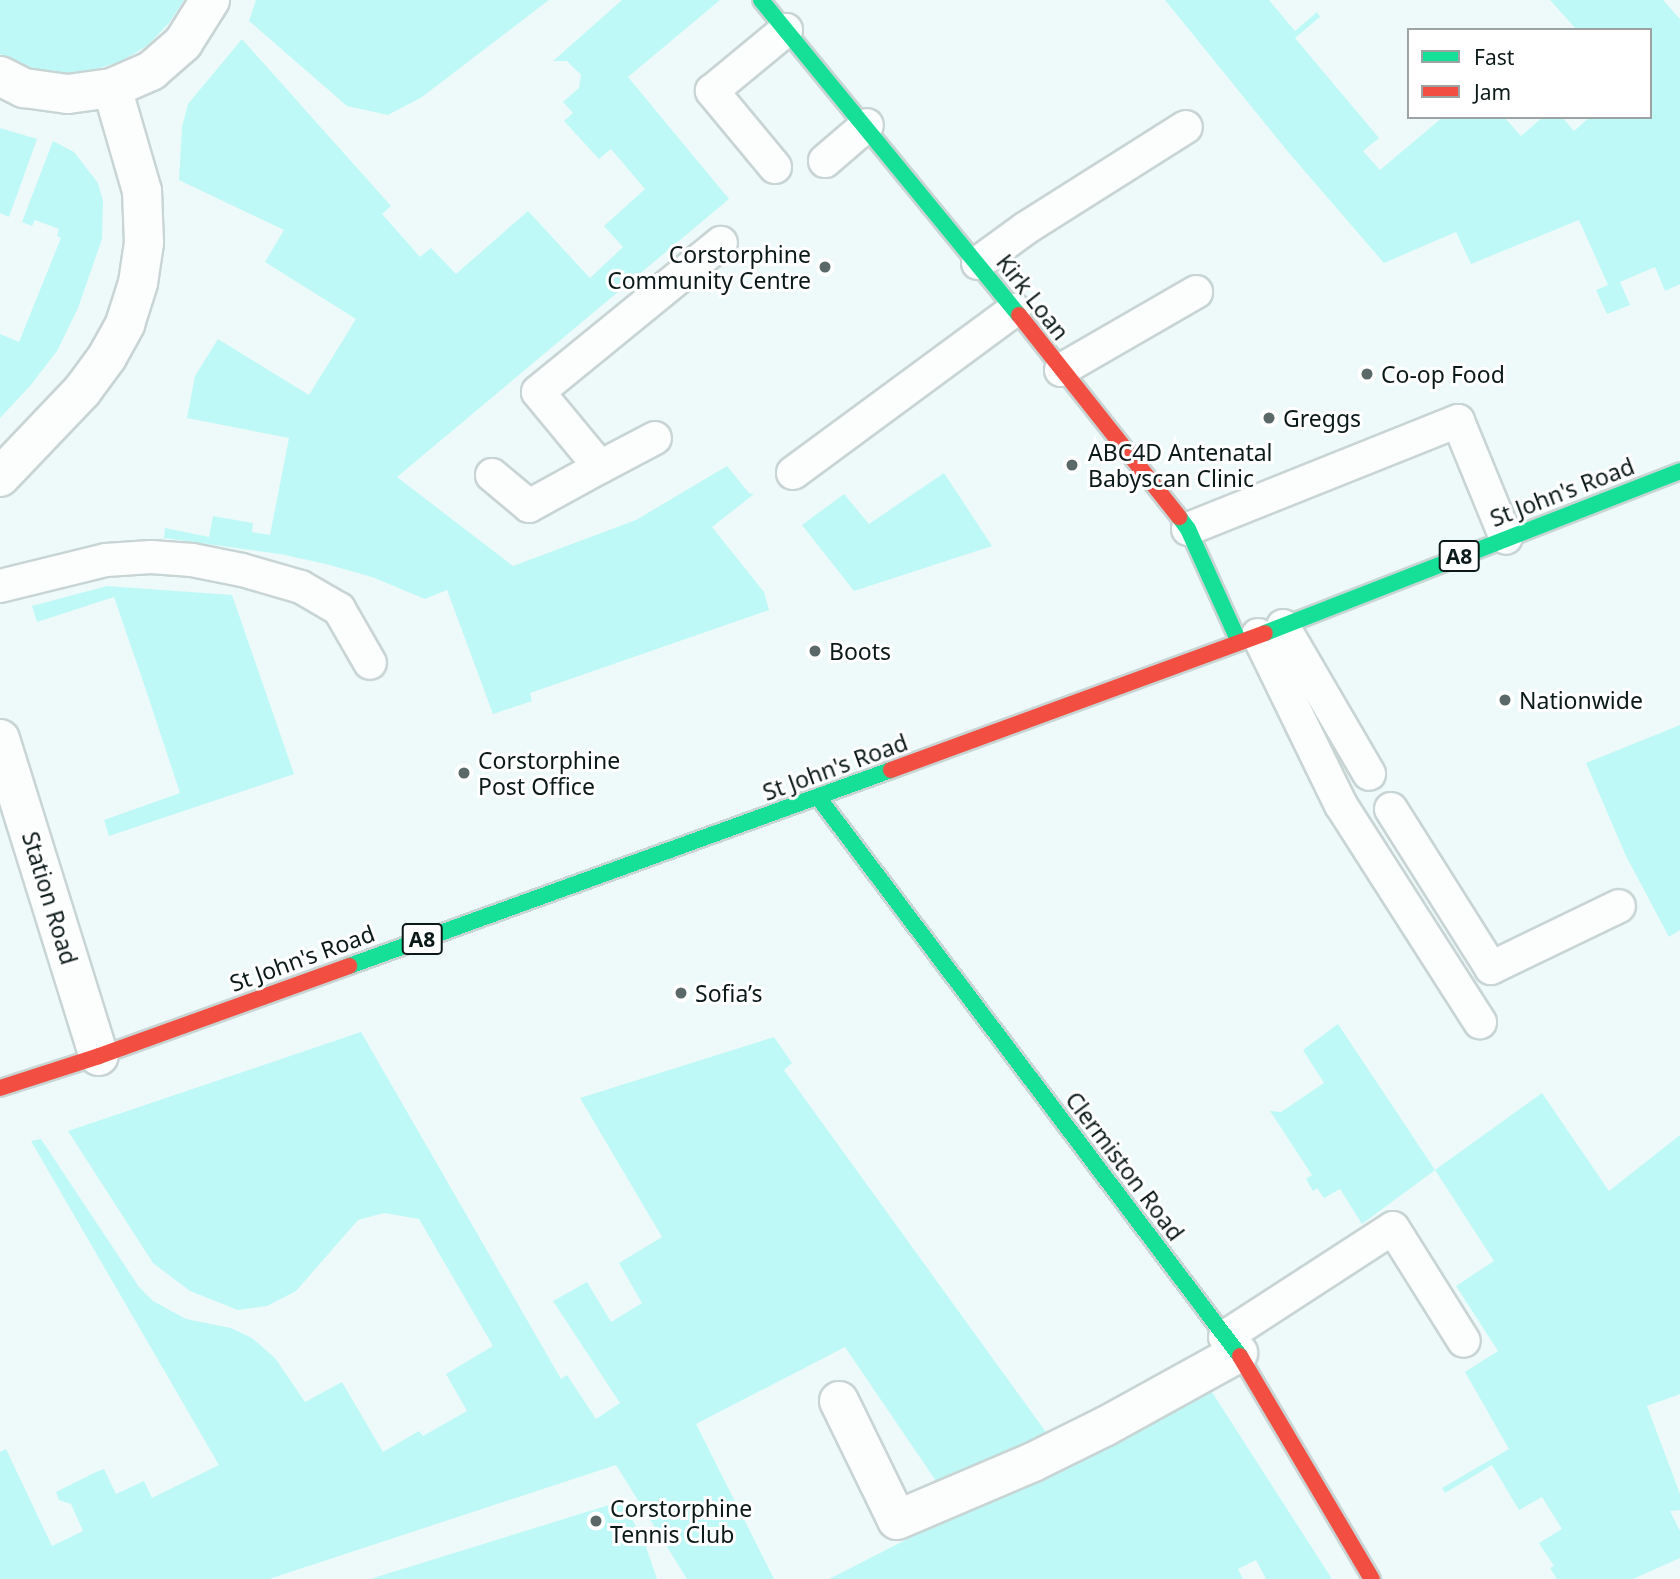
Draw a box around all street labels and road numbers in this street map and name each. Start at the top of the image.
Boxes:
street label: Kirk Loan [991,249,1075,345]
street label: St John's Road [1486,452,1638,532]
road number: A8 [1438,538,1480,574]
street label: St John's Road [759,728,911,806]
street label: Station Road [17,828,83,968]
street label: St John's Road [226,919,378,997]
road number: A8 [401,922,443,956]
street label: Clermiston Road [1060,1086,1190,1246]

